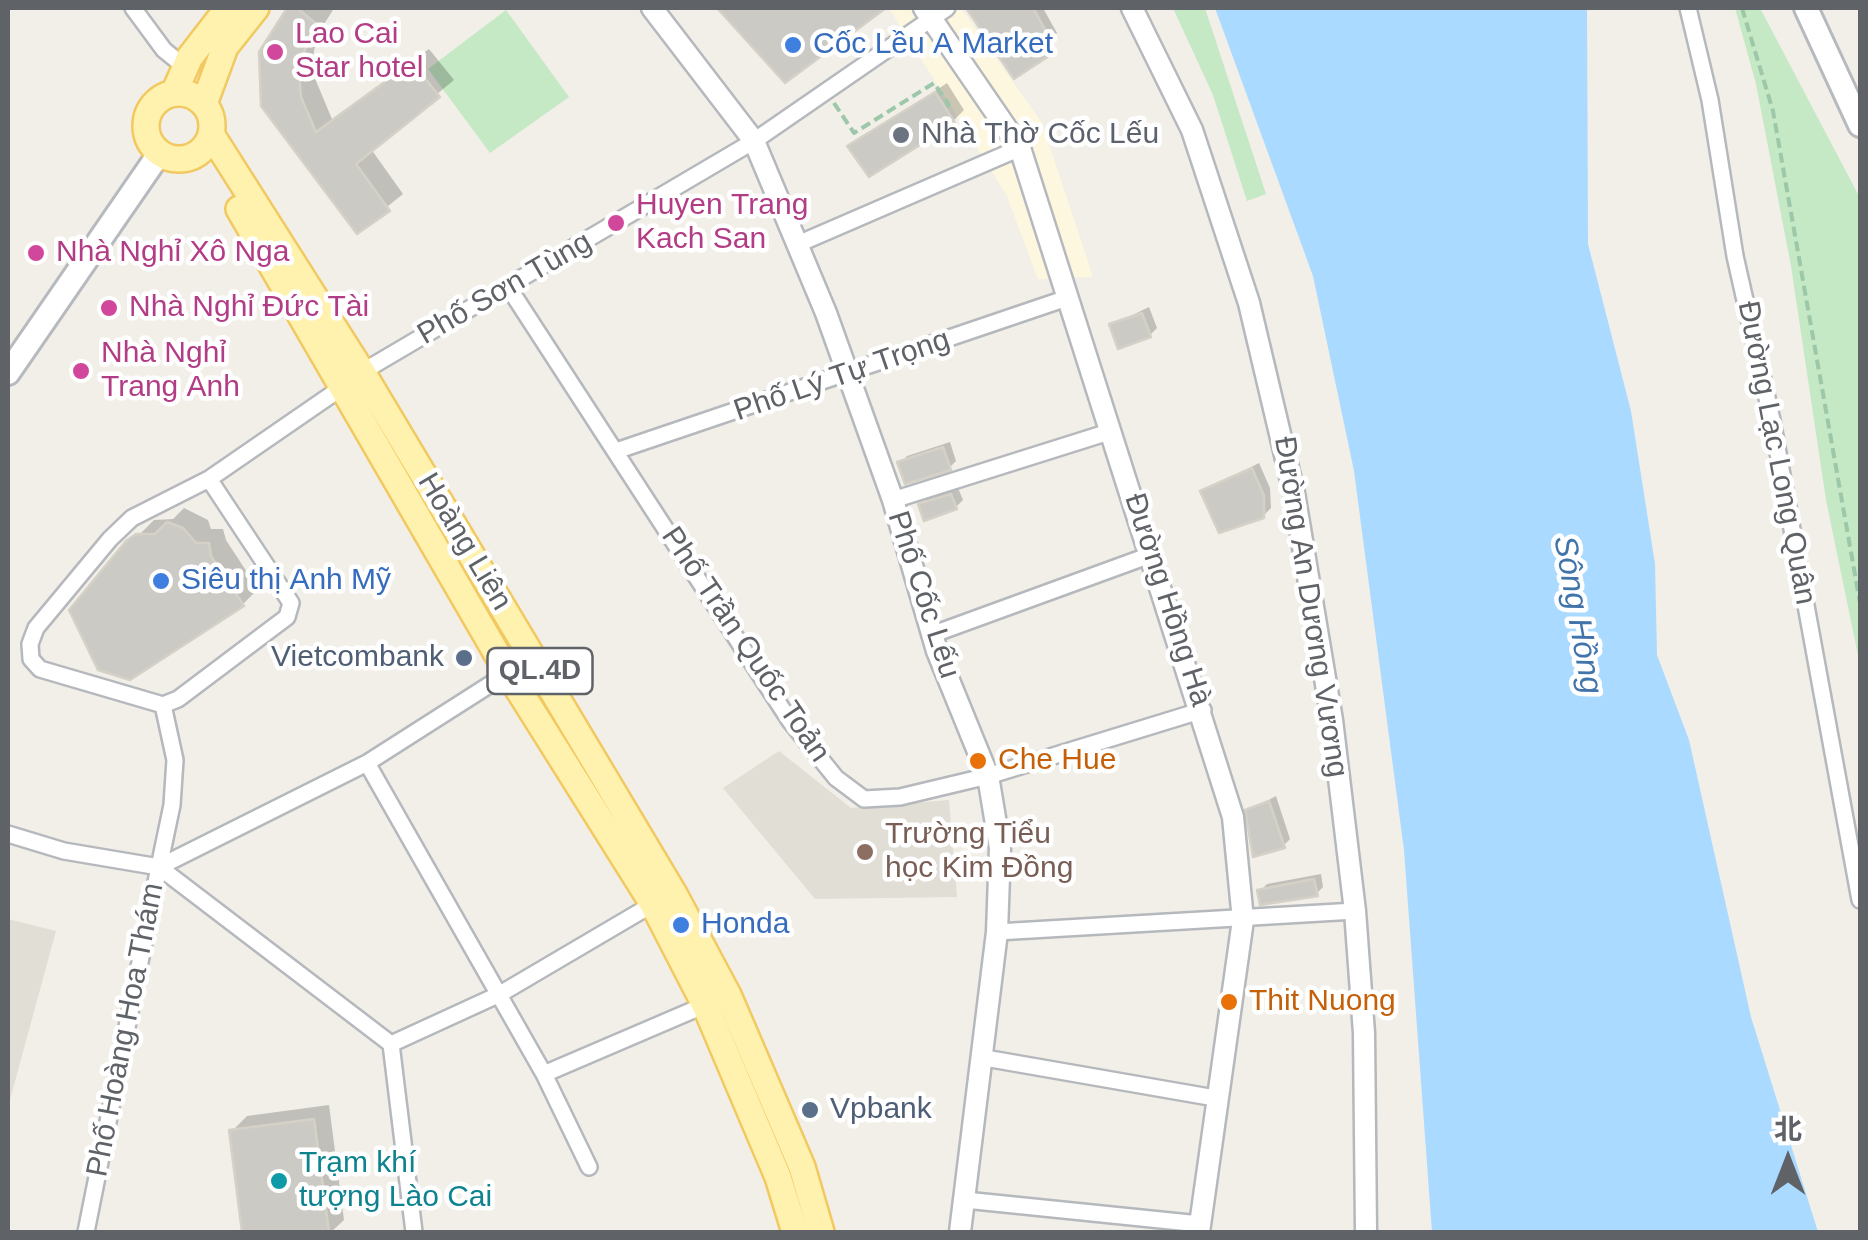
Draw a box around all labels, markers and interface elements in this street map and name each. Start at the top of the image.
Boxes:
place label: Lao Cai Star hotel [295,17,423,88]
place label: Cốc Lều A Market [813,27,1053,63]
marker: Cốc Lều A Market [782,34,804,56]
marker: Lao Cai Star hotel [264,41,286,63]
place label: Nhà Thờ Cốc Lếu [921,117,1159,153]
marker: Nhà Thờ Cốc Lếu [890,124,912,146]
place label: Huyen Trang Kach San [636,188,808,258]
marker: Huyen Trang Kach San [605,212,627,234]
street label: Phố Sơn Tùng [412,225,598,353]
place label: Nhà Nghỉ Xô Nga [56,235,289,271]
marker: Nhà Nghỉ Xô Nga [25,242,47,264]
place label: Nhà Nghỉ Đức Tài [129,290,369,326]
marker: Nhà Nghỉ Đức Tài [98,297,120,319]
street label: Đường Lạc Long Quân [1729,298,1823,608]
street label: Phố Lý Tự Trọng [729,322,955,430]
place label: Nhà Nghỉ Trang Anh [101,336,240,406]
marker: Nhà Nghỉ Trang Anh [70,360,92,382]
street label: Đường An Dương Vương [1265,434,1355,780]
street label: Hoàng Liên [409,467,519,617]
street label: Đường Hồng Hà [1116,489,1218,711]
street label: Phố Cốc Lếu [879,507,967,683]
street label: Phố Trần Quốc Toản [653,521,837,769]
water label: Sông Hồng [1544,533,1610,697]
place label: Siêu thị Anh Mỹ [181,563,391,599]
marker: Siêu thị Anh Mỹ [150,570,172,592]
place label: Vietcombank [271,640,444,676]
marker: Vietcombank [453,647,475,669]
road number: QL.4D [488,648,592,694]
place label: Che Hue [998,743,1116,779]
marker: Che Hue [967,750,989,772]
place label: Trường Tiểu học Kim Đồng [885,817,1073,888]
marker: Trường Tiểu học Kim Đồng [854,841,876,863]
street label: Phố Hoàng Hoa Thám [80,880,172,1180]
place label: Honda [701,907,789,943]
marker: Honda [670,914,692,936]
place label: Thit Nuong [1249,984,1396,1020]
marker: Thit Nuong [1218,991,1240,1013]
place label: Vpbank [830,1092,932,1128]
marker: Vpbank [799,1099,821,1121]
north arrow [1738,1110,1838,1210]
text: 北 [1774,1114,1802,1145]
place label: Trạm khí tượng Lào Cai [299,1146,492,1216]
marker: Trạm khí tượng Lào Cai [268,1170,290,1192]

